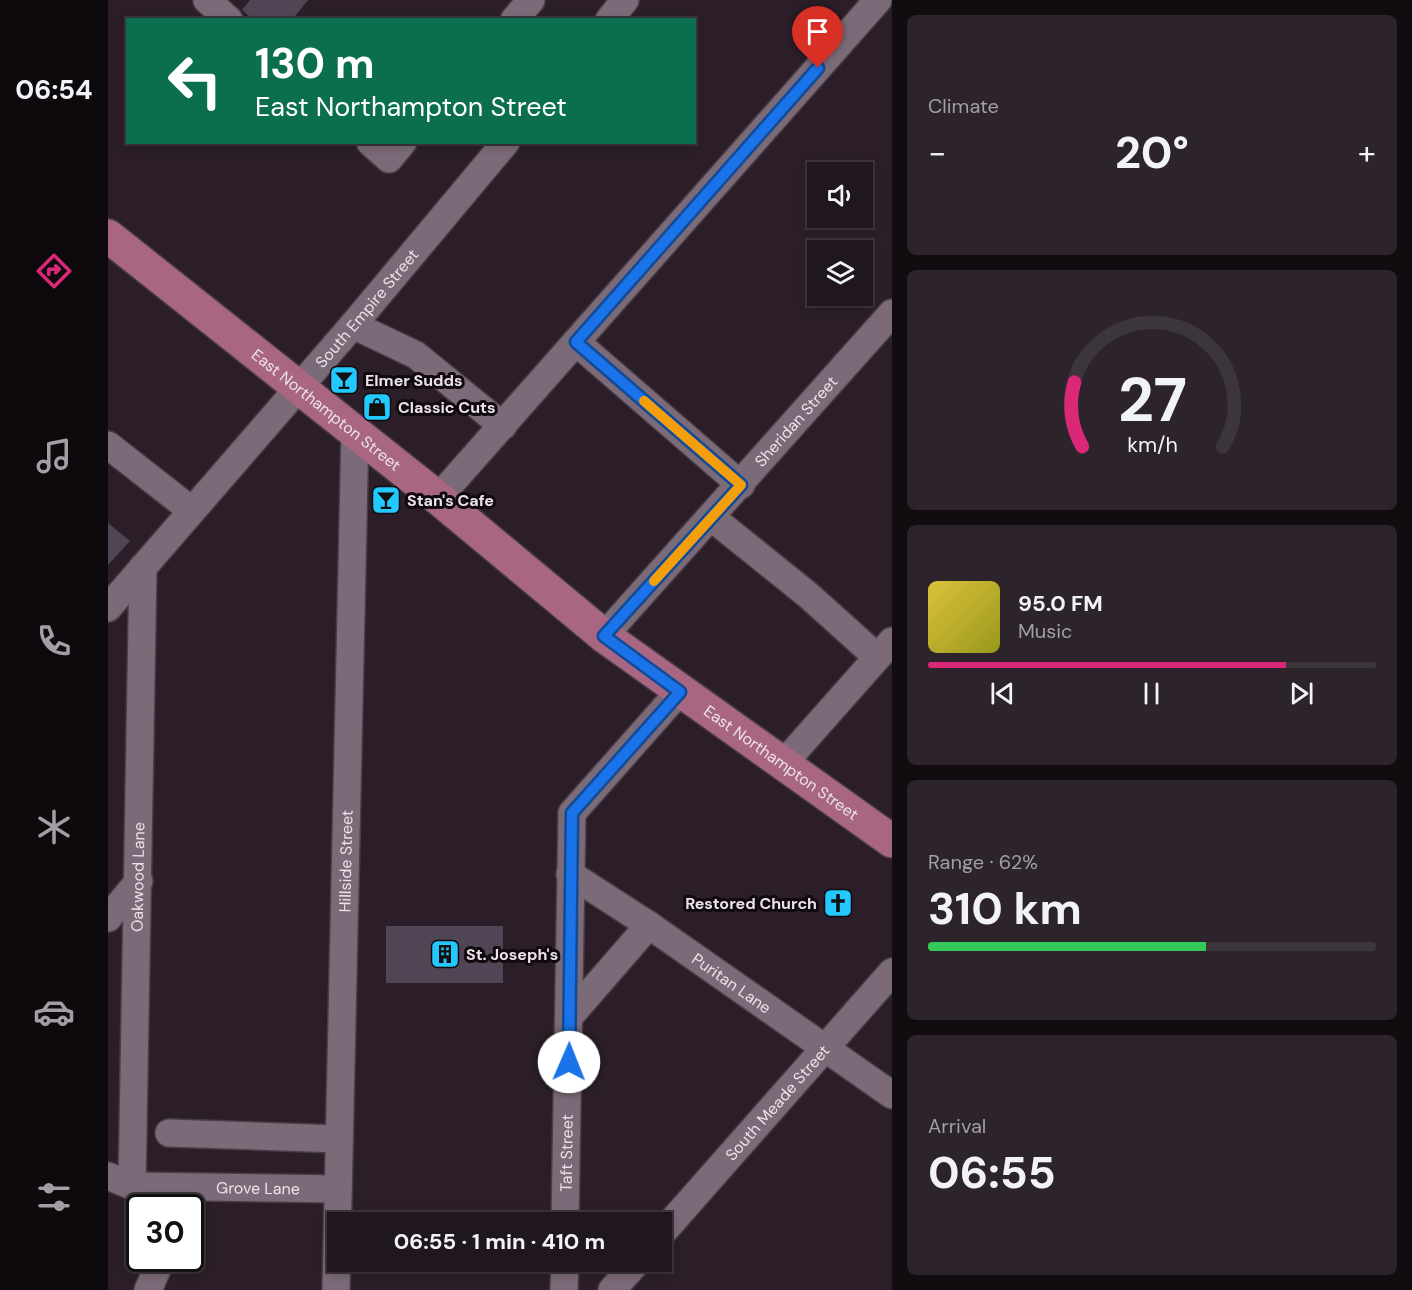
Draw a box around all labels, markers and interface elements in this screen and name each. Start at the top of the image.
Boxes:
pin [792,6,843,68]
icon: arrive [801,15,834,48]
text: 130 m [255,36,375,91]
icon: left [156,42,234,120]
text: 06:54 [15,72,93,107]
text: East Northampton Street [255,89,567,124]
text: Climate [928,93,999,119]
text: 20° [1115,123,1189,182]
text: − [928,131,946,174]
text: + [1358,131,1376,174]
map controls [807,162,873,306]
button: sound [807,162,873,228]
button: layers [807,240,873,306]
street label: South Empire Street [310,244,423,372]
icon: directions [33,250,75,292]
street label: East Northampton Street [248,344,406,475]
text: 27 [1117,359,1187,440]
bar icon: Elmer Sudds [328,364,360,396]
place label: Elmer Sudds [365,370,463,391]
street label: Sheridan Street [750,371,842,471]
shop icon: Classic Cuts [361,391,393,423]
place label: Classic Cuts [398,397,495,418]
text: km/h [1127,431,1177,459]
icon: music [33,435,75,477]
bar icon: Stan's Cafe [370,484,402,516]
place label: Stan's Cafe [407,490,494,511]
text: 95.0 FM [1018,589,1103,618]
text: Music [1018,618,1073,644]
icon: phone [33,620,75,662]
icon: previous [986,677,1019,710]
icon: pause [1135,677,1168,710]
icon: next [1285,677,1318,710]
street label: East Northampton Street [700,700,863,824]
icon: climate [33,806,75,848]
street label: Hillside Street [334,810,357,913]
street label: Oakwood Lane [126,822,149,932]
text: Range · 62% [928,849,1038,875]
text: 310 km [928,879,1082,938]
church icon: Restored Church [822,887,854,919]
place label: Restored Church [685,893,817,914]
building icon: St. Joseph's [429,938,461,970]
place label: St. Joseph's [466,944,558,965]
street label: Puritan Lane [688,948,775,1018]
icon: car [33,991,75,1033]
position arrow [537,1030,601,1094]
street label: South Meade Street [720,1040,834,1165]
text: Arrival [928,1113,986,1139]
street label: Taft Street [555,1114,577,1192]
text: 06:55 [928,1143,1056,1202]
icon: filters [33,1176,75,1218]
street label: Grove Lane [216,1177,300,1199]
speed limit sign: 30 [126,1194,204,1272]
text: 06:55 · 1 min · 410 m [394,1227,605,1256]

